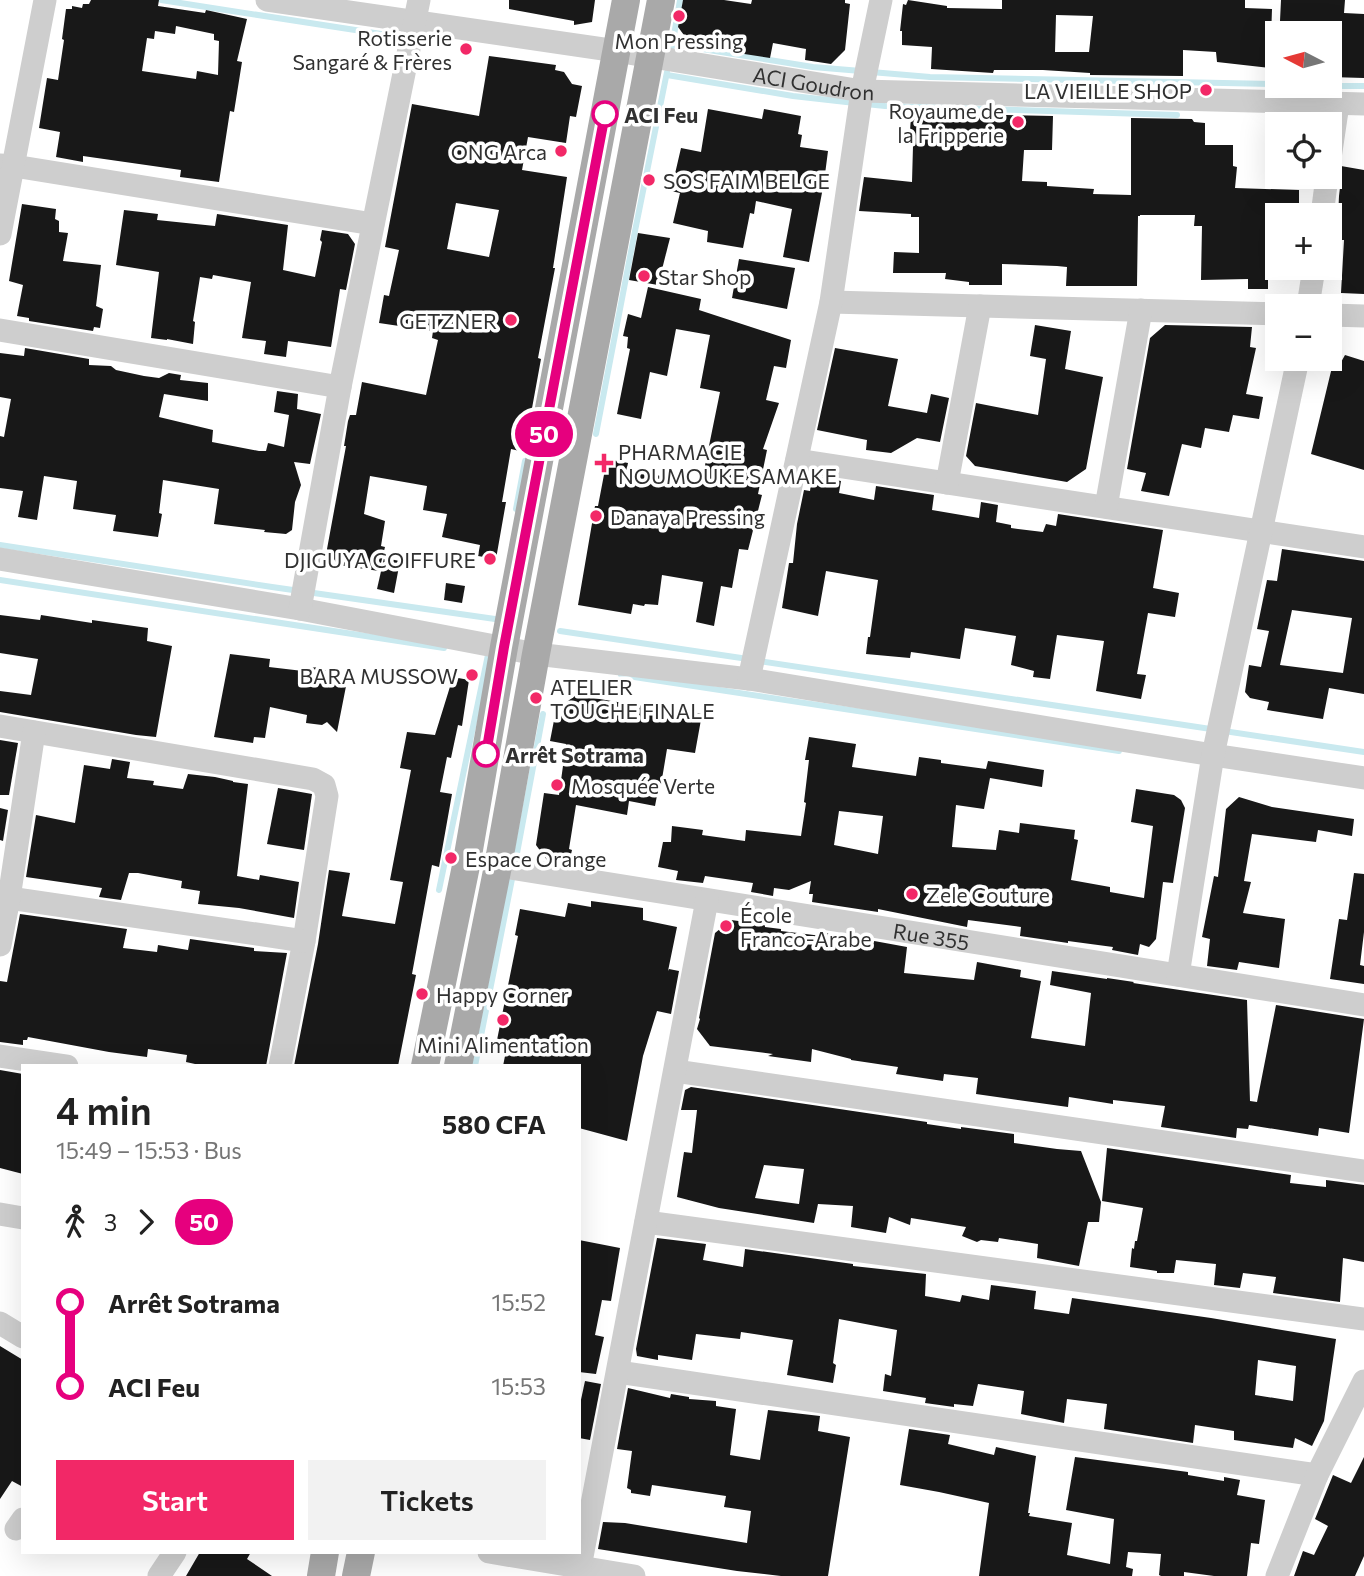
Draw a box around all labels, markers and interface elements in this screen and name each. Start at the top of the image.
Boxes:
marker: Mon Pressing [671,8,687,24]
north arrow [1265,21,1342,98]
map controls [1265,21,1342,371]
place label: Rotisserie Sangaré & Frères [292,25,452,74]
place label: Mon Pressing [615,28,743,53]
marker: Rotisserie Sangaré & Frères [458,41,474,57]
street label: ACI Goudron [751,61,875,104]
place label: LA VIEILLE SHOP [1024,78,1192,103]
marker: LA VIEILLE SHOP [1198,82,1214,98]
place label: Royaume de la Fripperie [888,98,1004,147]
marker: ACI Feu [592,101,618,127]
place label: ACI Feu [624,102,698,127]
button: locate [1265,112,1342,189]
marker: Royaume de la Fripperie [1010,114,1026,130]
place label: ONG Arca [451,139,547,164]
marker: ONG Arca [553,143,569,159]
place label: SOS FAIM BELGE [663,168,830,193]
marker: SOS FAIM BELGE [641,172,657,188]
button: + [1265,203,1342,280]
place label: Star Shop [658,264,751,289]
marker: Star Shop [636,268,652,284]
button: − [1265,294,1342,371]
place label: GETZNER [399,308,497,333]
marker: GETZNER [503,312,519,328]
line badge: 50 [512,411,576,457]
text: 50 [529,419,559,448]
place label: PHARMACIE NOUMOUKE SAMAKE [618,439,837,488]
marker: PHARMACIE NOUMOUKE SAMAKE [596,455,612,471]
place label: Danaya Pressing [610,504,765,529]
marker: Danaya Pressing [588,508,604,524]
place label: DJIGUYA COIFFURE [284,547,476,572]
marker: DJIGUYA COIFFURE [482,551,498,567]
place label: BARA MUSSOW [299,663,458,688]
marker: BARA MUSSOW [464,667,480,683]
place label: ATELIER TOUCHE FINALE [550,674,715,723]
marker: ATELIER TOUCHE FINALE [528,690,544,706]
marker: Arrêt Sotrama [473,741,499,767]
place label: Arrêt Sotrama [505,742,644,767]
place label: Mosquée Verte [571,773,715,798]
marker: Mosquée Verte [549,777,565,793]
place label: Espace Orange [465,846,606,871]
marker: Espace Orange [443,850,459,866]
place label: Zele Couture [926,882,1050,907]
marker: Zele Couture [904,886,920,902]
place label: École Franco-Arabe [740,902,871,951]
street label: Rue 355 [891,917,971,954]
marker: École Franco-Arabe [718,918,734,934]
place label: Happy Corner [436,982,569,1007]
marker: Happy Corner [414,986,430,1002]
marker: Mini Alimentation [495,1012,511,1028]
place label: Mini Alimentation [417,1032,589,1057]
text: 4 min [56,1086,152,1133]
text: 580 CFA [442,1108,546,1139]
text: 15:49 – 15:53 · Bus [56,1136,242,1164]
icon: walk [56,1203,94,1241]
icon: forward [127,1203,165,1241]
text: 50 [189,1207,219,1236]
text: 3 [104,1208,117,1236]
text: Arrêt Sotrama [108,1287,280,1318]
text: 15:52 [492,1288,546,1316]
text: ACI Feu [108,1371,200,1402]
text: 15:53 [491,1372,546,1400]
button: Start [56,1460,294,1540]
button: Tickets [308,1460,546,1540]

